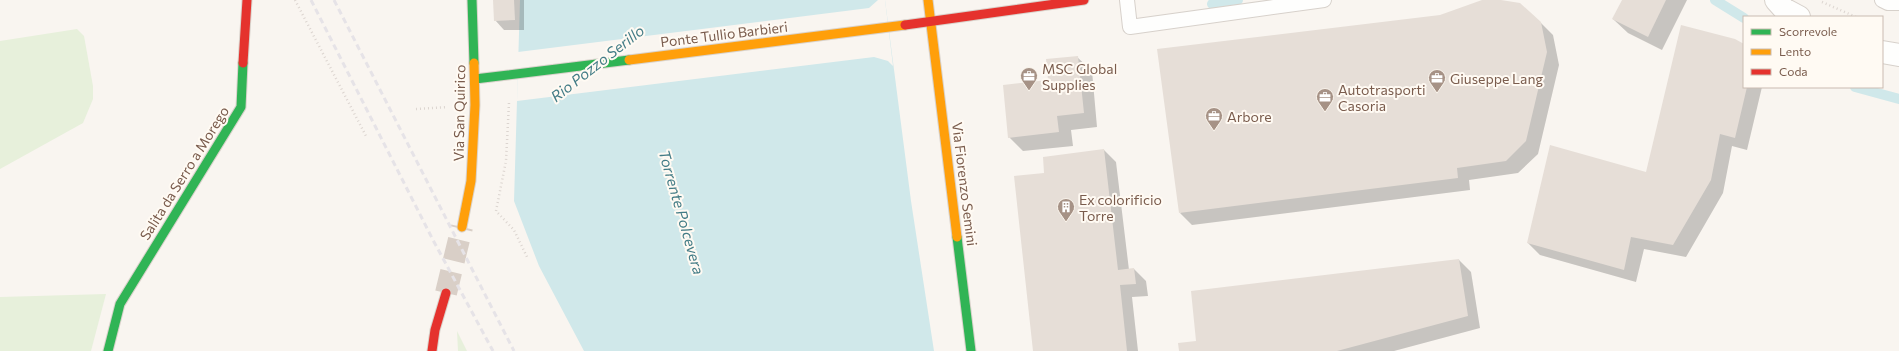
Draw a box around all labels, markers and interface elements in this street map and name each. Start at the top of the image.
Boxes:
legend [1743,16,1883,88]
street label: Ponte Tullio Barbieri [659,18,789,50]
water label: Rio Pozzo Serillo [547,21,647,105]
text: Scorrevole [1779,24,1837,38]
text: Lento [1779,44,1811,58]
place label: MSC Global Supplies [1042,60,1117,93]
street label: Via San Quirico [450,64,468,162]
text: Coda [1779,64,1808,78]
office icon: MSC Global Supplies [1019,66,1039,91]
office icon: Giuseppe Lang [1427,68,1447,93]
place label: Giuseppe Lang [1450,70,1543,87]
place label: Autotrasporti Casoria [1338,81,1426,114]
office icon: Autotrasporti Casoria [1315,87,1335,112]
street label: Salita da Serro a Morego [136,103,232,243]
office icon: Arbore [1204,106,1224,131]
place label: Arbore [1227,108,1272,125]
street label: Via Fiorenzo Semini [949,121,981,247]
water label: Torrente Polcevera [656,148,708,276]
place label: Ex colorificio Torre [1079,191,1162,224]
building icon: Ex colorificio Torre [1056,197,1076,222]

